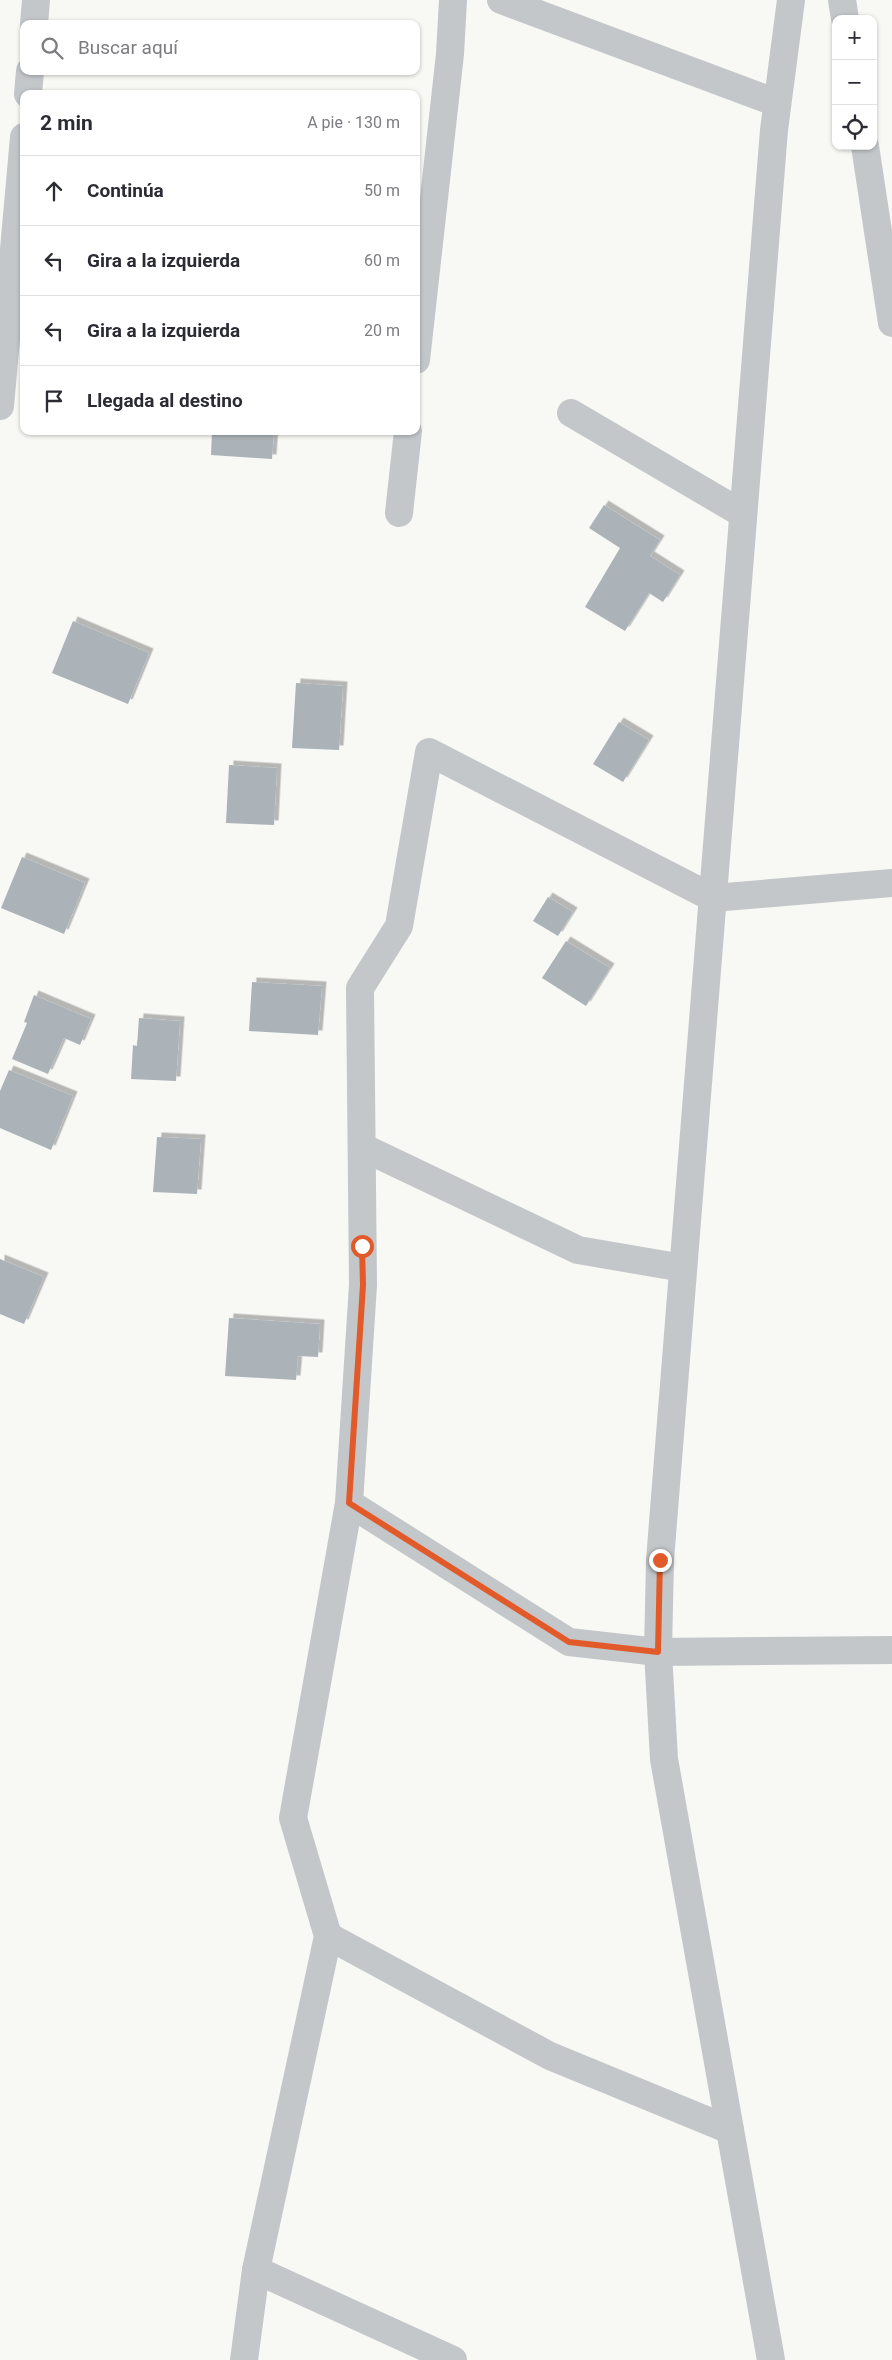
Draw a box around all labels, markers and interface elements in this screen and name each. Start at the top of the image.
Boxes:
map controls [832,15,877,150]
button: + [832,15,877,60]
search box [20,20,420,75]
icon: search [38,34,66,62]
text: Buscar aquí [78,36,178,59]
button: − [832,60,877,105]
button: locate [832,105,877,150]
text: 2 min [40,111,93,135]
text: A pie · 130 m [307,113,400,132]
icon: ahead [40,177,68,205]
text: Continúa [87,179,164,202]
text: 50 m [364,181,400,200]
icon: left [40,247,68,275]
text: Gira a la izquierda [87,249,240,272]
text: 60 m [364,251,400,270]
icon: left [40,317,68,345]
text: Gira a la izquierda [87,319,240,342]
text: 20 m [364,321,400,340]
icon: arrive [40,387,68,415]
text: Llegada al destino [87,389,243,412]
route start [351,1235,374,1258]
route end [649,1549,672,1572]

